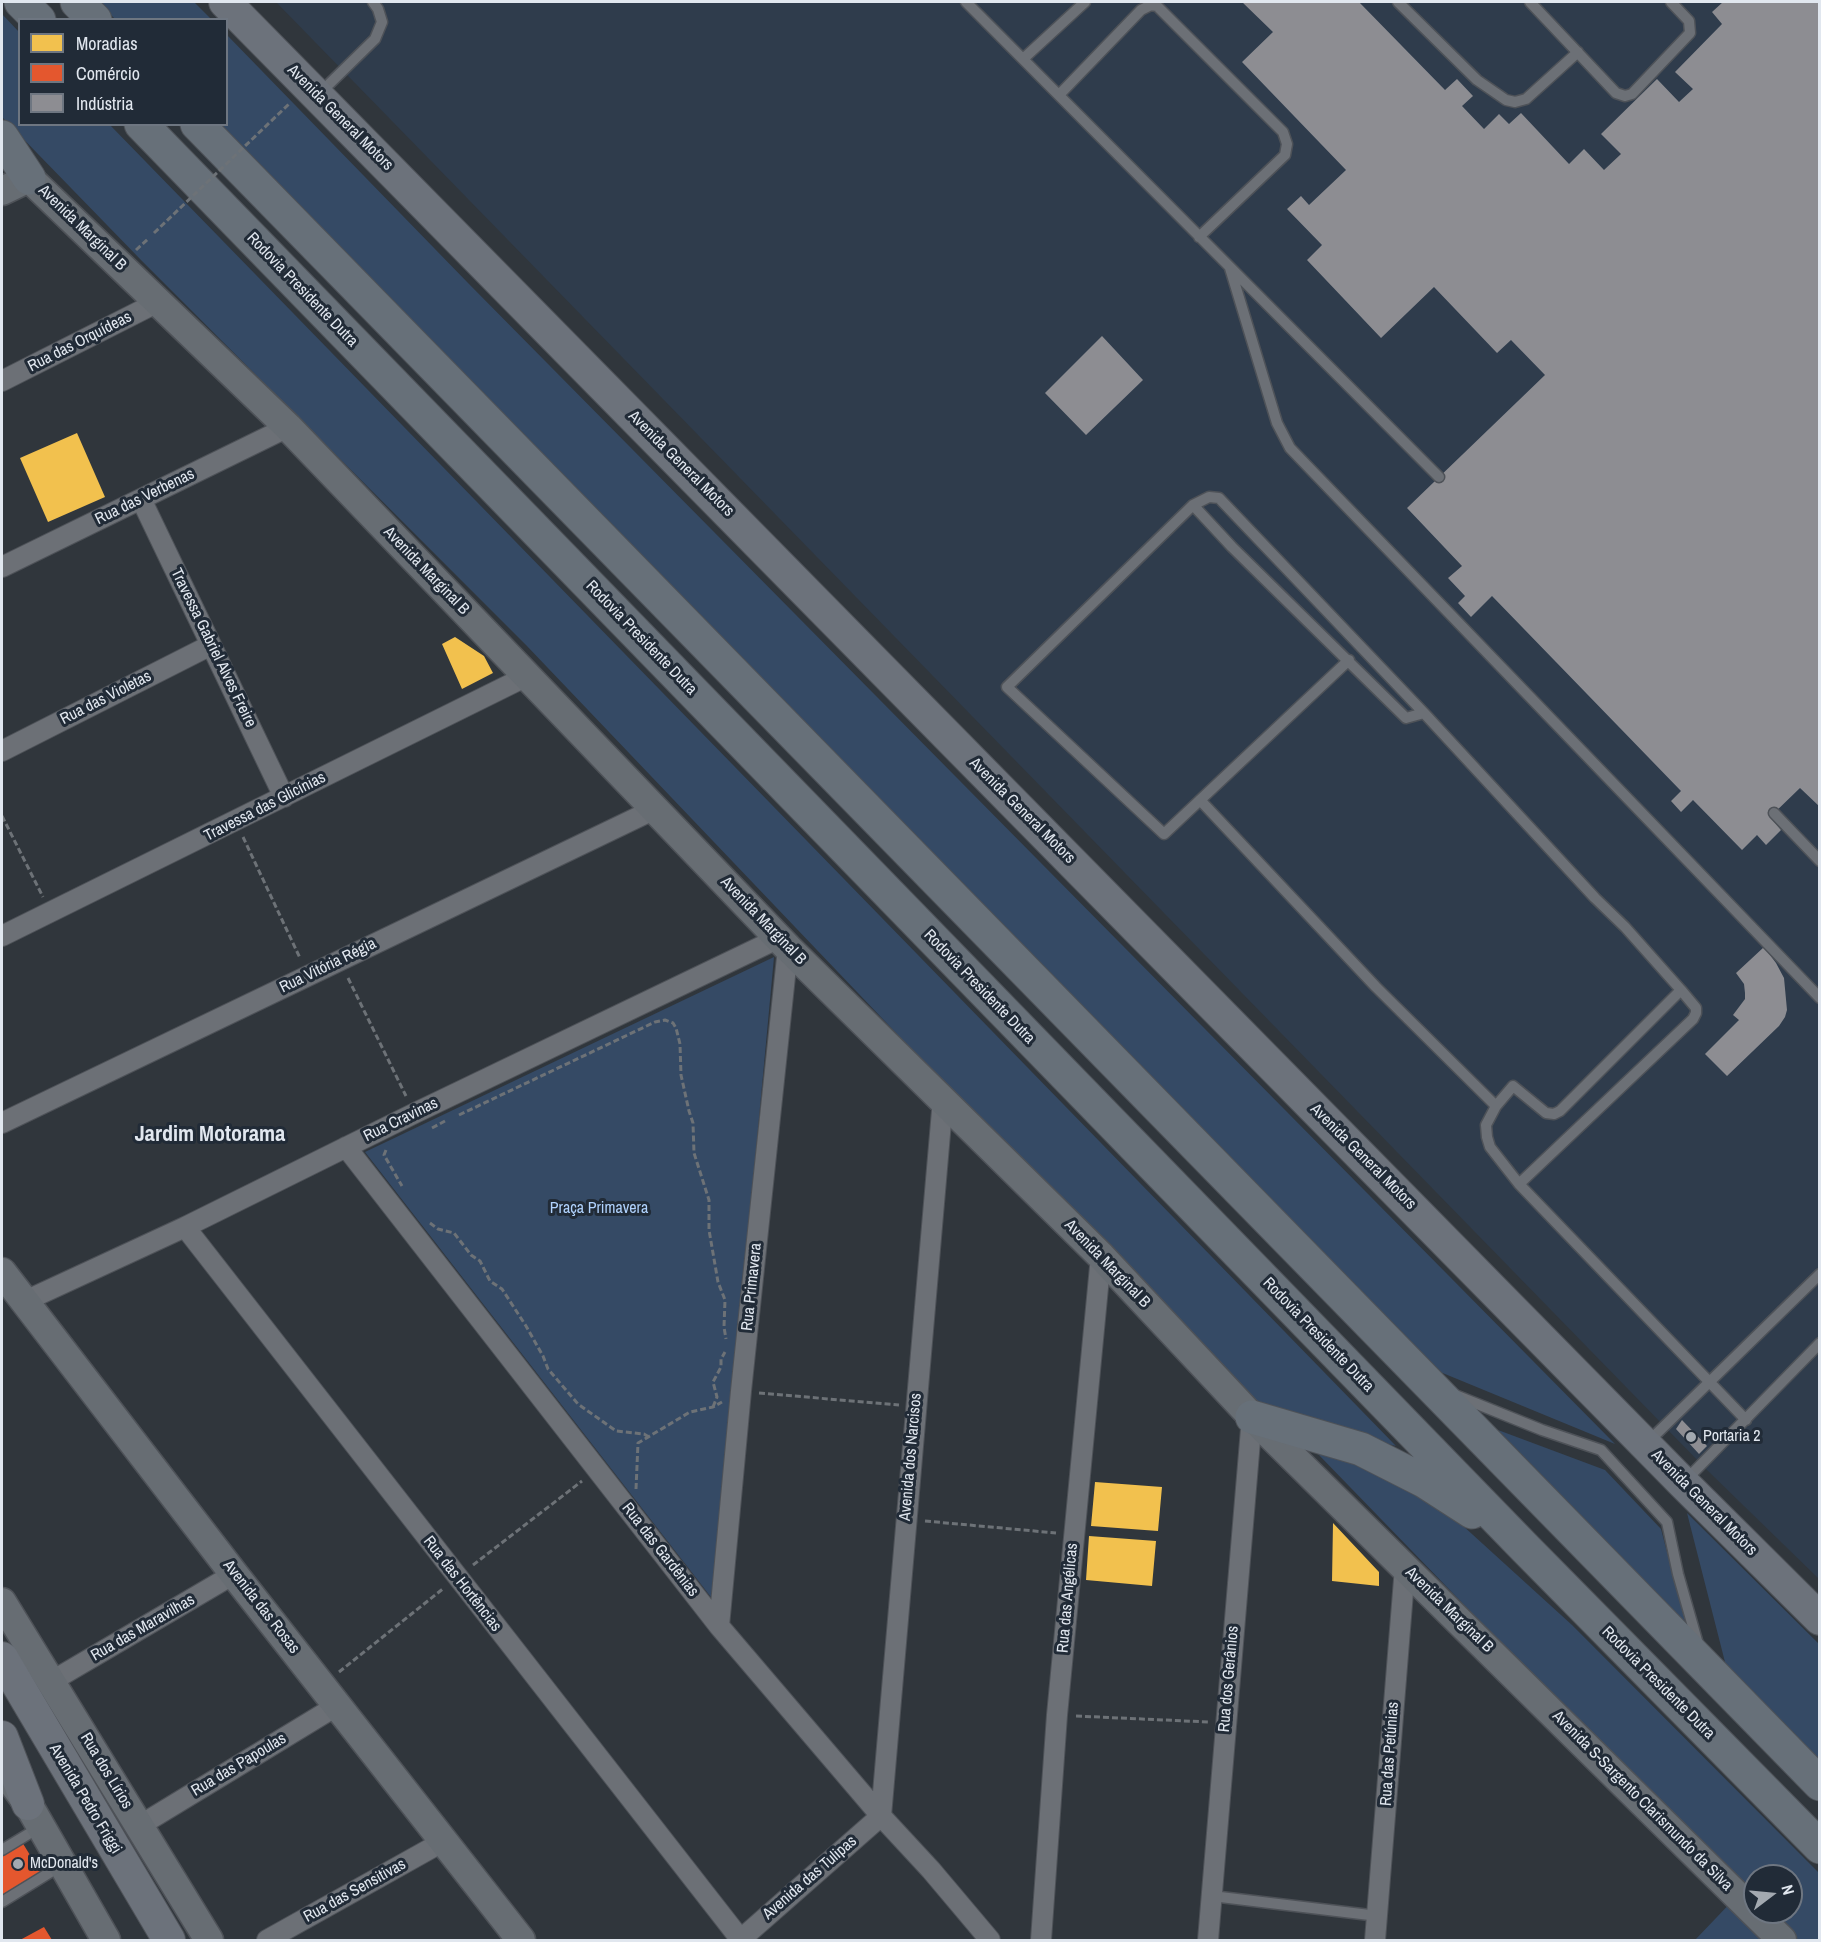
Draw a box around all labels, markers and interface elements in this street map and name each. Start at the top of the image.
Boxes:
legend [18,18,228,126]
text: Moradias [76,31,138,56]
text: Comércio [76,61,140,86]
street label: Avenida General Motors [283,61,397,175]
text: Indústria [76,91,133,116]
street label: Avenida Marginal B [34,181,130,275]
street label: Rodovia Presidente Dutra [242,229,362,351]
street label: Rua das Orquídeas [25,308,135,376]
street label: Avenida General Motors [624,407,738,521]
street label: Rua das Verbenas [92,465,198,529]
street label: Avenida Marginal B [379,523,473,619]
street label: Travessa Gabriel Alves Freire [166,565,260,731]
street label: Rodovia Presidente Dutra [581,577,701,699]
street label: Rua das Violetas [57,667,155,729]
street label: Avenida General Motors [965,754,1079,868]
street label: Travessa das Glicínias [201,768,329,846]
street label: Avenida Marginal B [716,873,810,969]
street label: Rodovia Presidente Dutra [919,926,1039,1048]
street label: Rua Vitória Régia [277,934,379,998]
street label: Rua Cravinas [361,1094,441,1146]
street label: Avenida General Motors [1306,1100,1420,1214]
district label: Jardim Motorama [135,1122,285,1148]
park label: Praça Primavera [550,1199,648,1219]
street label: Avenida Marginal B [1060,1216,1154,1312]
street label: Rua Primavera [738,1242,766,1332]
street label: Rodovia Presidente Dutra [1258,1274,1378,1396]
street label: Avenida dos Narcisos [896,1392,926,1522]
place label: Portaria 2 [1703,1427,1761,1447]
marker: Portaria 2 [1684,1430,1698,1444]
street label: Avenida General Motors [1647,1446,1761,1560]
street label: Rua das Gardênias [617,1499,703,1601]
street label: Rua das Hortências [419,1532,505,1636]
street label: Rua das Angélicas [1054,1542,1082,1654]
street label: Avenida das Rosas [218,1556,304,1658]
street label: Avenida Marginal B [1401,1563,1497,1657]
street label: Rua das Maravilhas [88,1591,198,1665]
street label: Rodovia Presidente Dutra [1598,1623,1718,1743]
street label: Rua dos Gerânios [1215,1625,1243,1733]
street label: Rua das Petúnias [1377,1701,1403,1807]
street label: Avenida S-Sargento Clarismundo da Silva [1548,1707,1736,1895]
street label: Rua dos Lírios [76,1729,136,1813]
street label: Rua das Papoulas [188,1729,290,1801]
street label: Avenida Pedro Friggi [45,1741,125,1857]
street label: Avenida das Tulipas [759,1832,861,1924]
place label: McDonald's [30,1854,98,1874]
street label: Rua das Sensitivas [301,1855,409,1927]
marker: McDonald's [11,1857,25,1871]
north arrow [1743,1864,1803,1924]
text: N [1776,1882,1800,1897]

